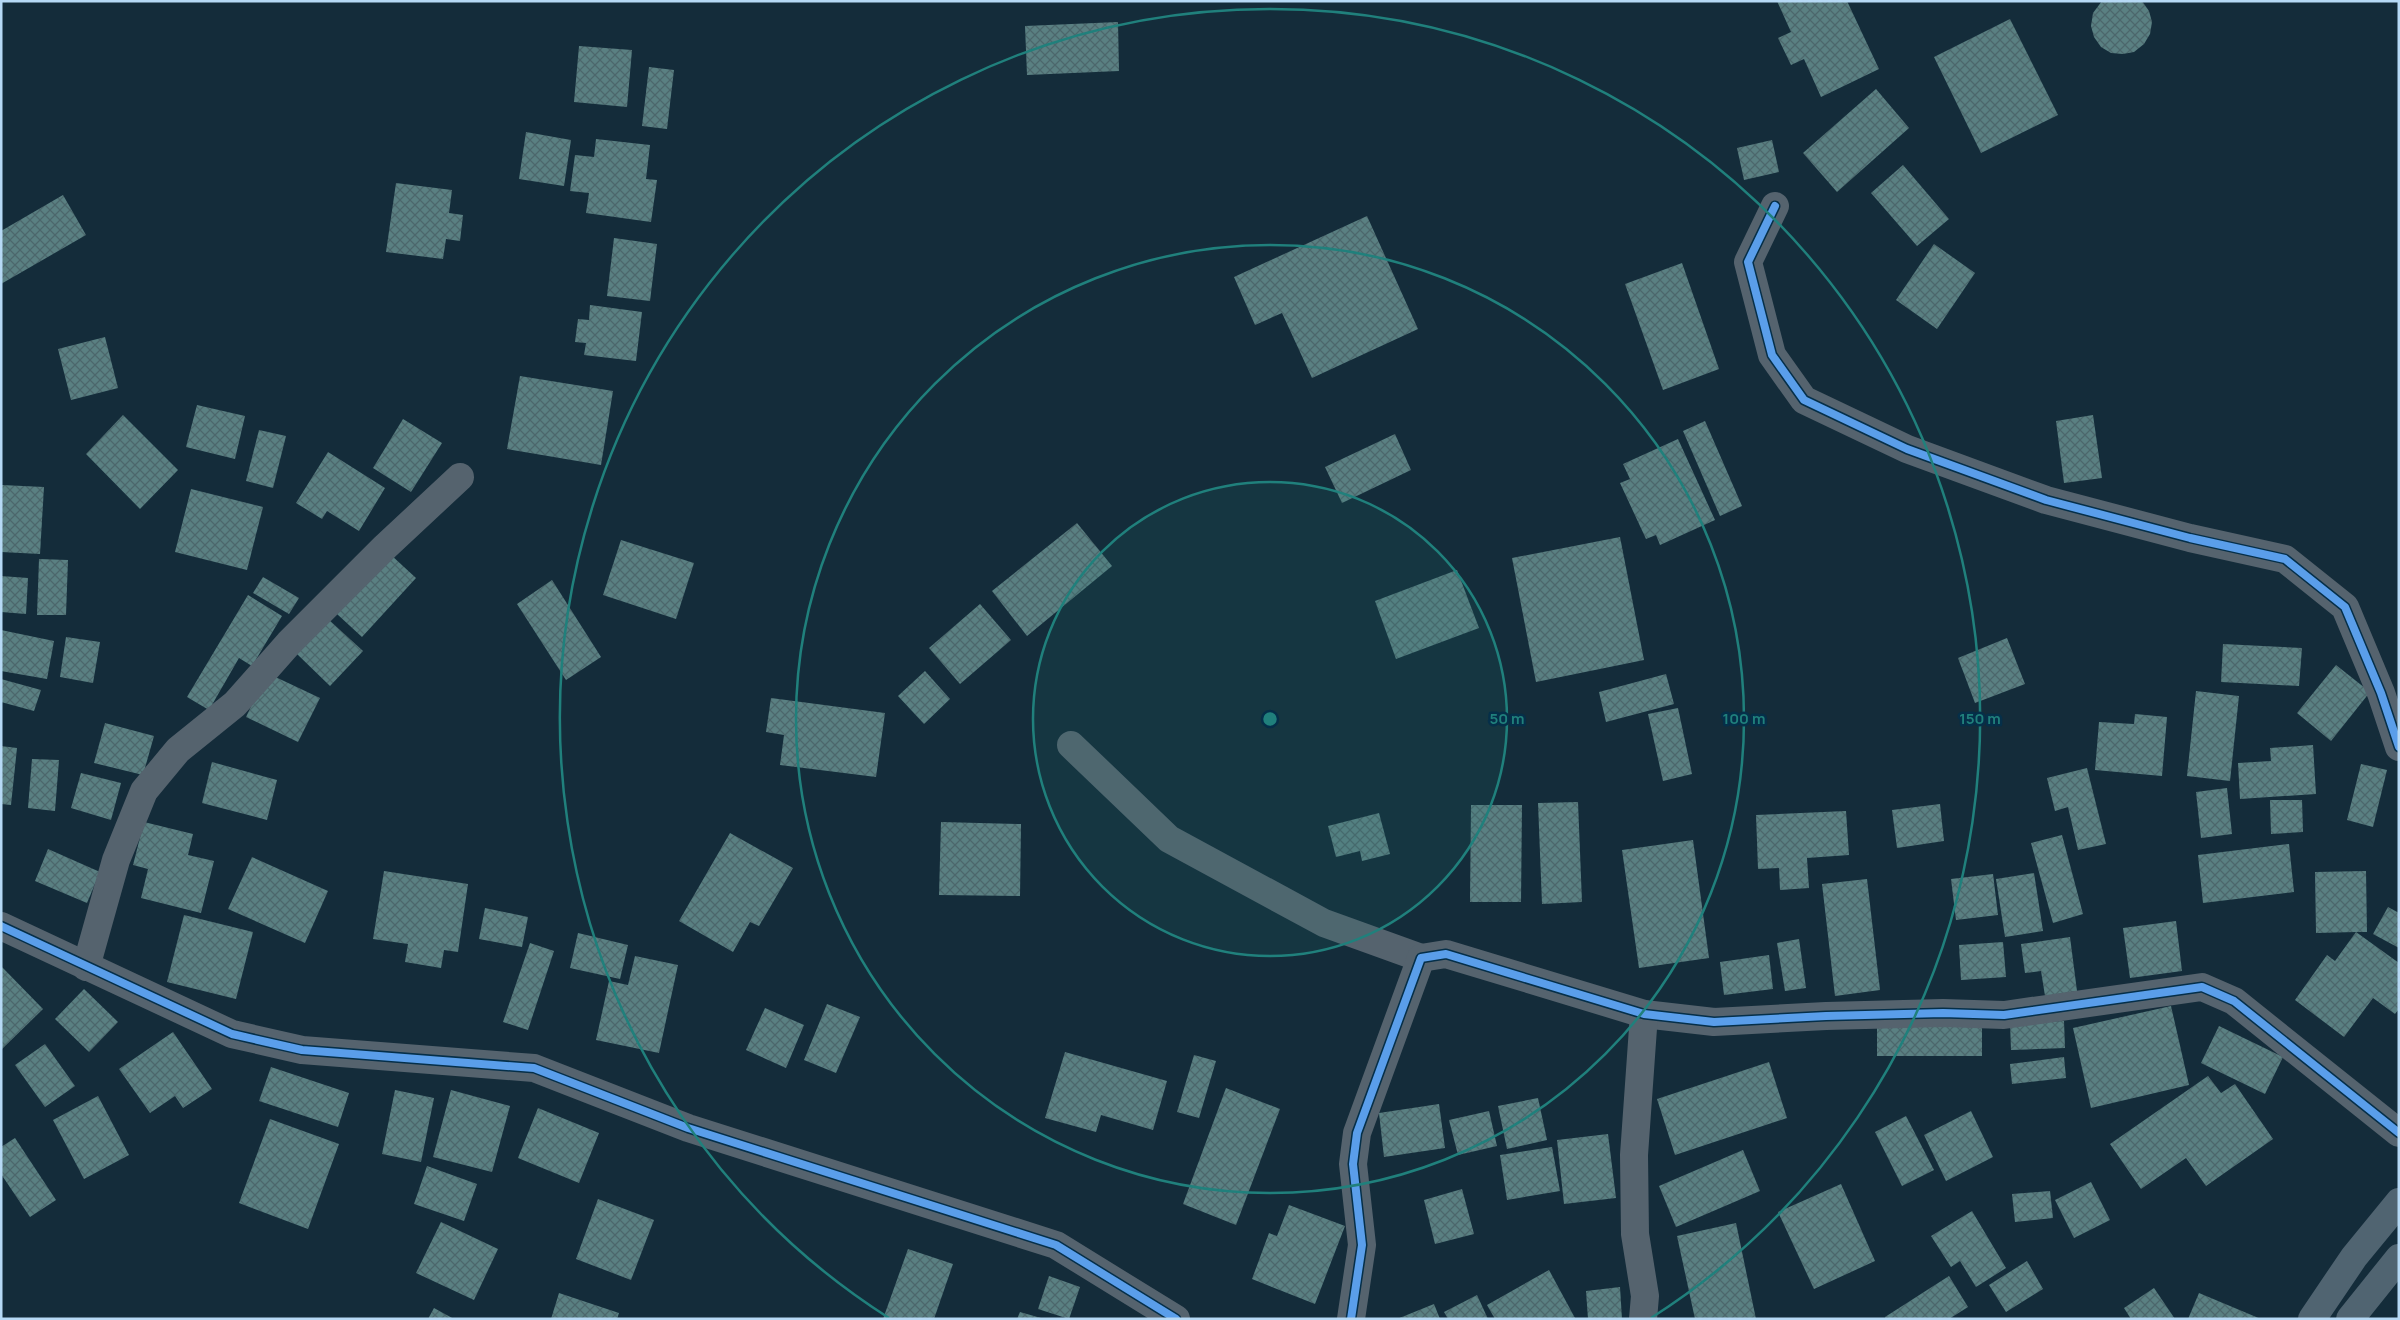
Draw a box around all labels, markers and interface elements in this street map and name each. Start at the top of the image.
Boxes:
text: 50 m [1489,708,1525,729]
text: 100 m [1723,708,1765,729]
text: 150 m [1959,708,2001,729]
centre of rings [1261,710,1279,728]

